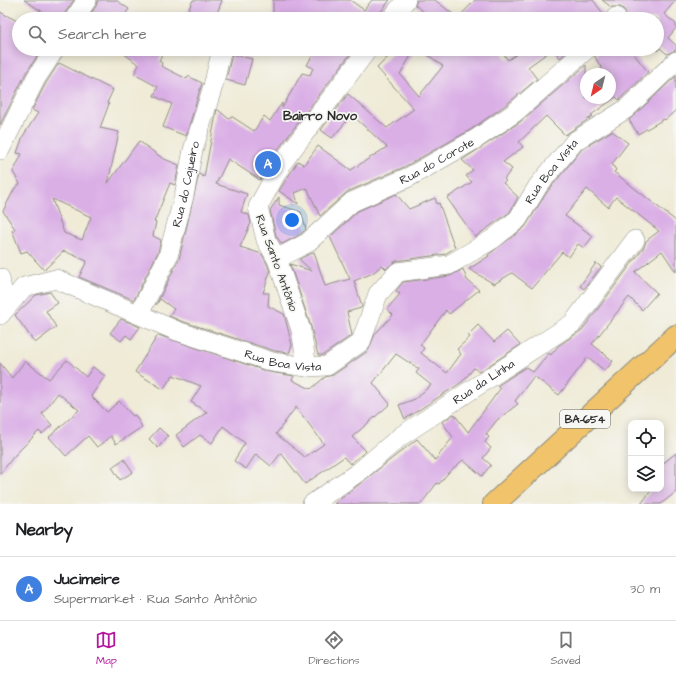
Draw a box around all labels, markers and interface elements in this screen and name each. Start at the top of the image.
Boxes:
search box [12,12,664,56]
icon: search [26,23,48,45]
text: Search here [58,24,147,45]
north arrow [580,68,616,104]
district label: Bairro Novo [283,107,358,125]
street label: Rua do Corote [397,134,478,189]
street label: Rua Boa Vista [521,136,582,207]
street label: Rua do Cajueiro [168,139,204,229]
pin: A [255,149,281,179]
your location [282,210,302,230]
street label: Rua Santo Antônio [251,213,302,314]
street label: Rua Boa Vista [242,345,322,376]
street label: Rua da Linha [450,356,518,409]
road number: BA-654 [560,410,610,428]
map controls [628,420,664,492]
button: locate [628,420,664,456]
button: layers [628,456,664,492]
text: Nearby [16,518,73,542]
text: Jucimeire [54,569,120,590]
text: A [25,580,33,598]
text: 30 m [630,580,660,598]
text: Supermarket · Rua Santo Antônio [54,590,257,608]
tab: Map [95,629,117,668]
tab: Directions [308,629,360,668]
tab: Saved [551,629,581,668]

